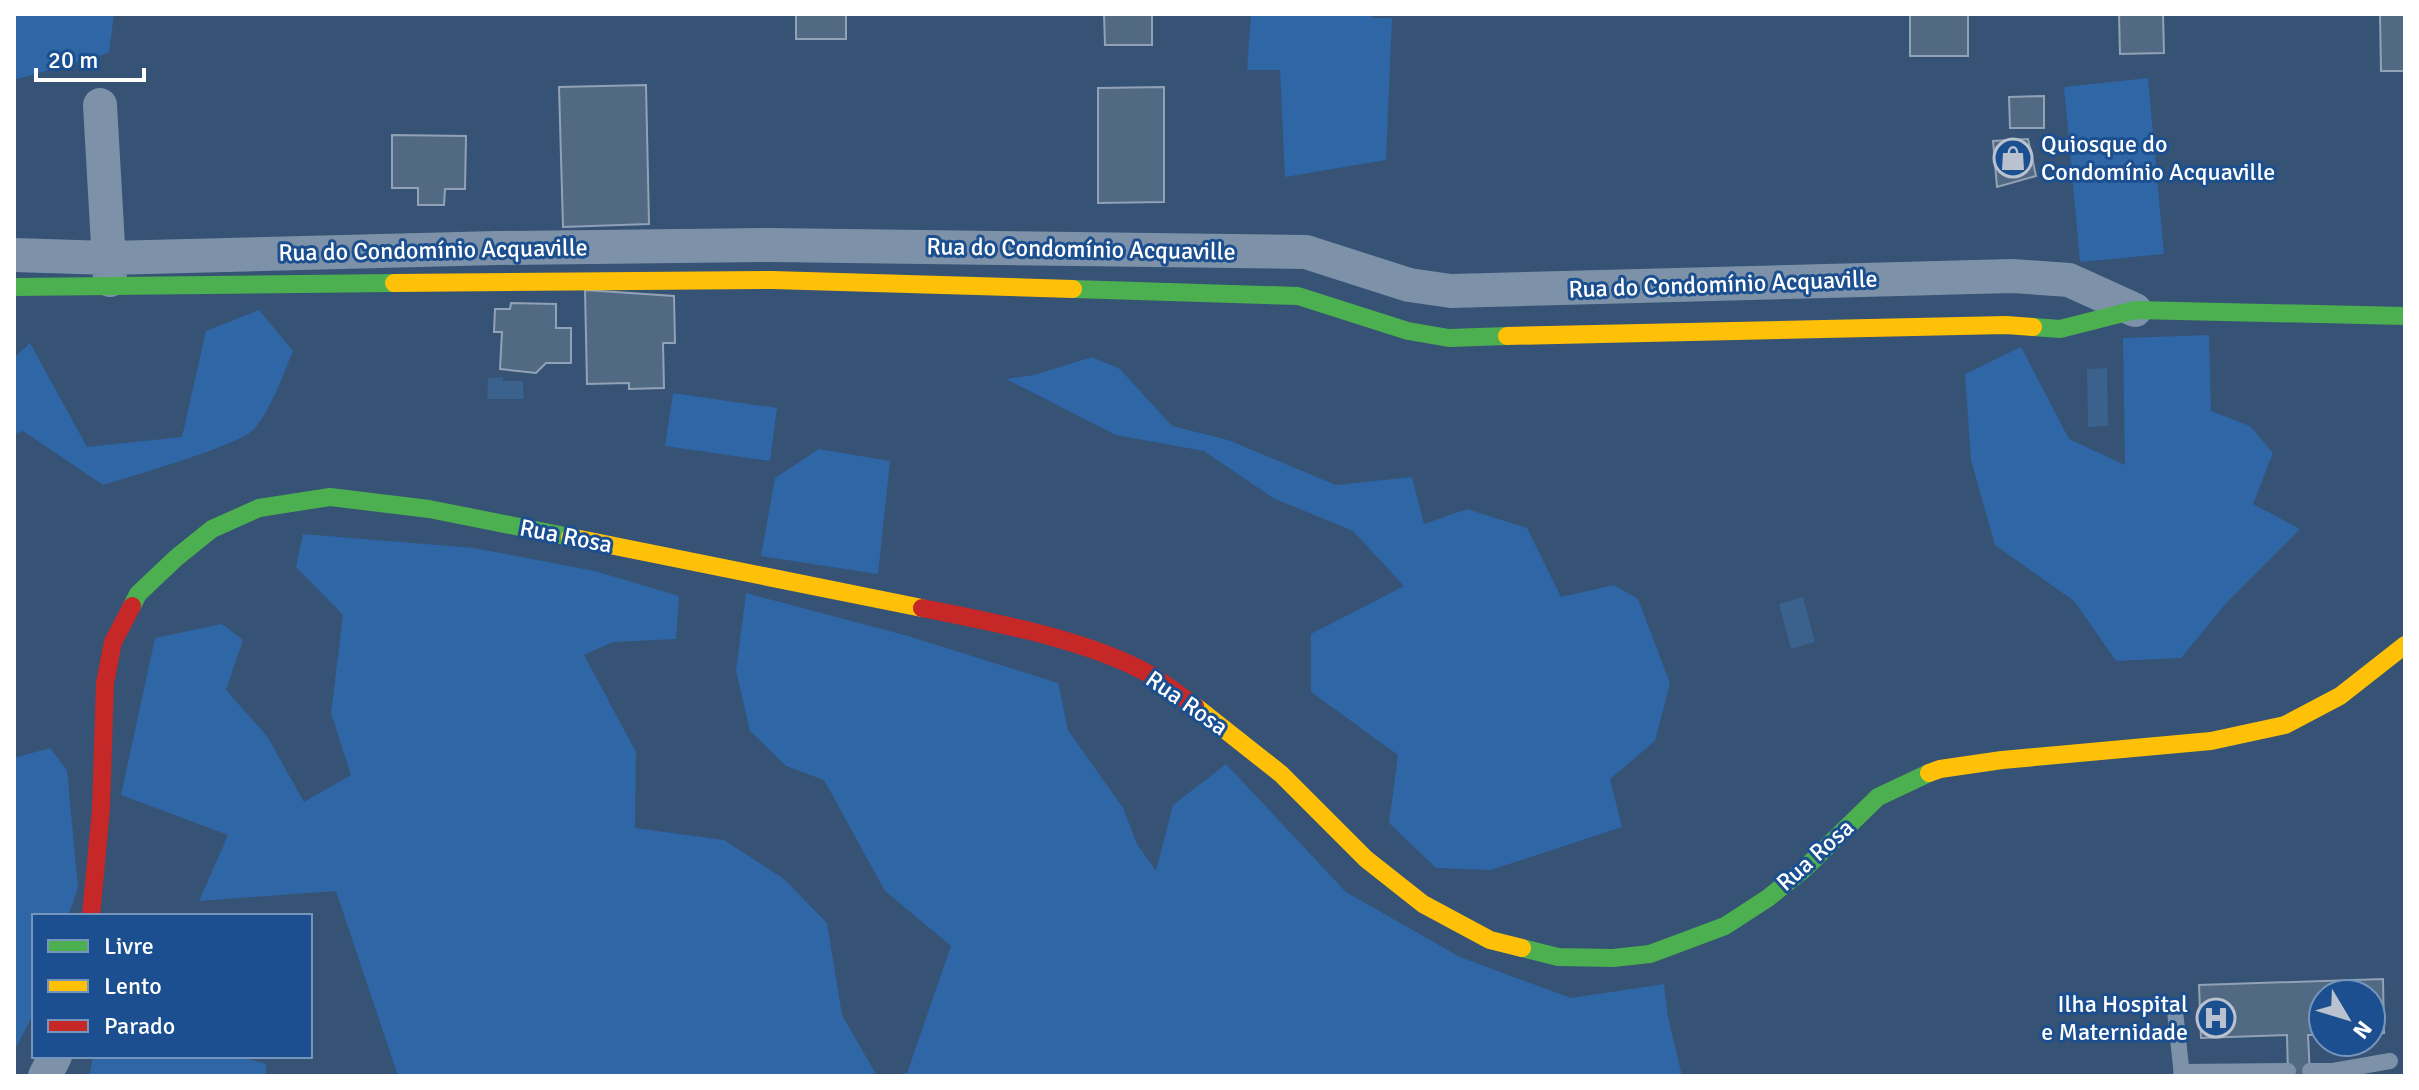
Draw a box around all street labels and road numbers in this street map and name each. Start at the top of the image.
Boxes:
street label: Rua do Condomínio Acquaville [926,231,1236,267]
street label: Rua do Condomínio Acquaville [278,232,588,268]
street label: Rua do Condomínio Acquaville [1568,264,1878,304]
street label: Rua Rosa [517,512,615,560]
street label: Rua Rosa [1140,664,1234,742]
street label: Rua Rosa [1770,812,1860,898]

